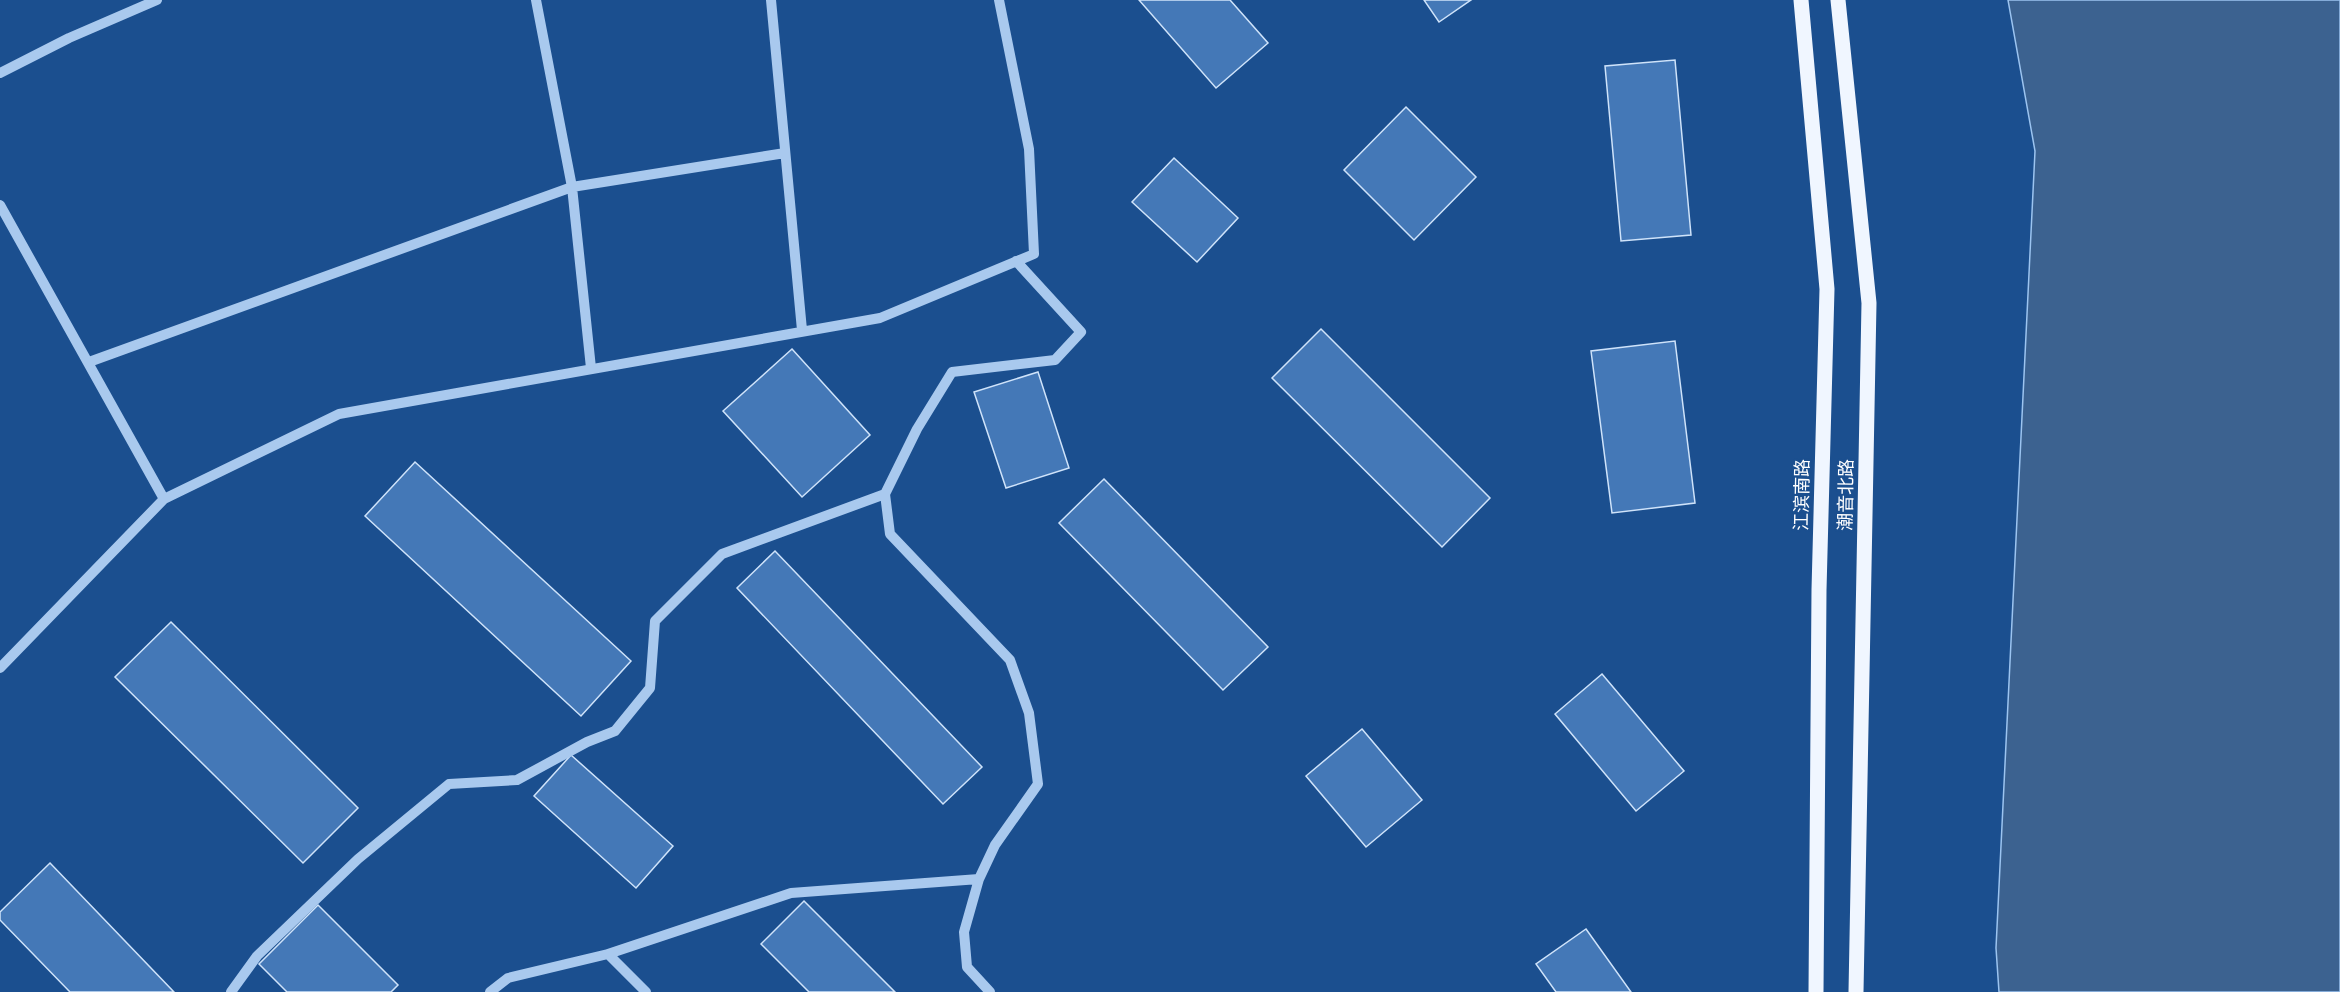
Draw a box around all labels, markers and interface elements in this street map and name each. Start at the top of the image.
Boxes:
street label: 江滨南路 [1789,459,1813,531]
street label: 潮音北路 [1833,459,1857,531]

